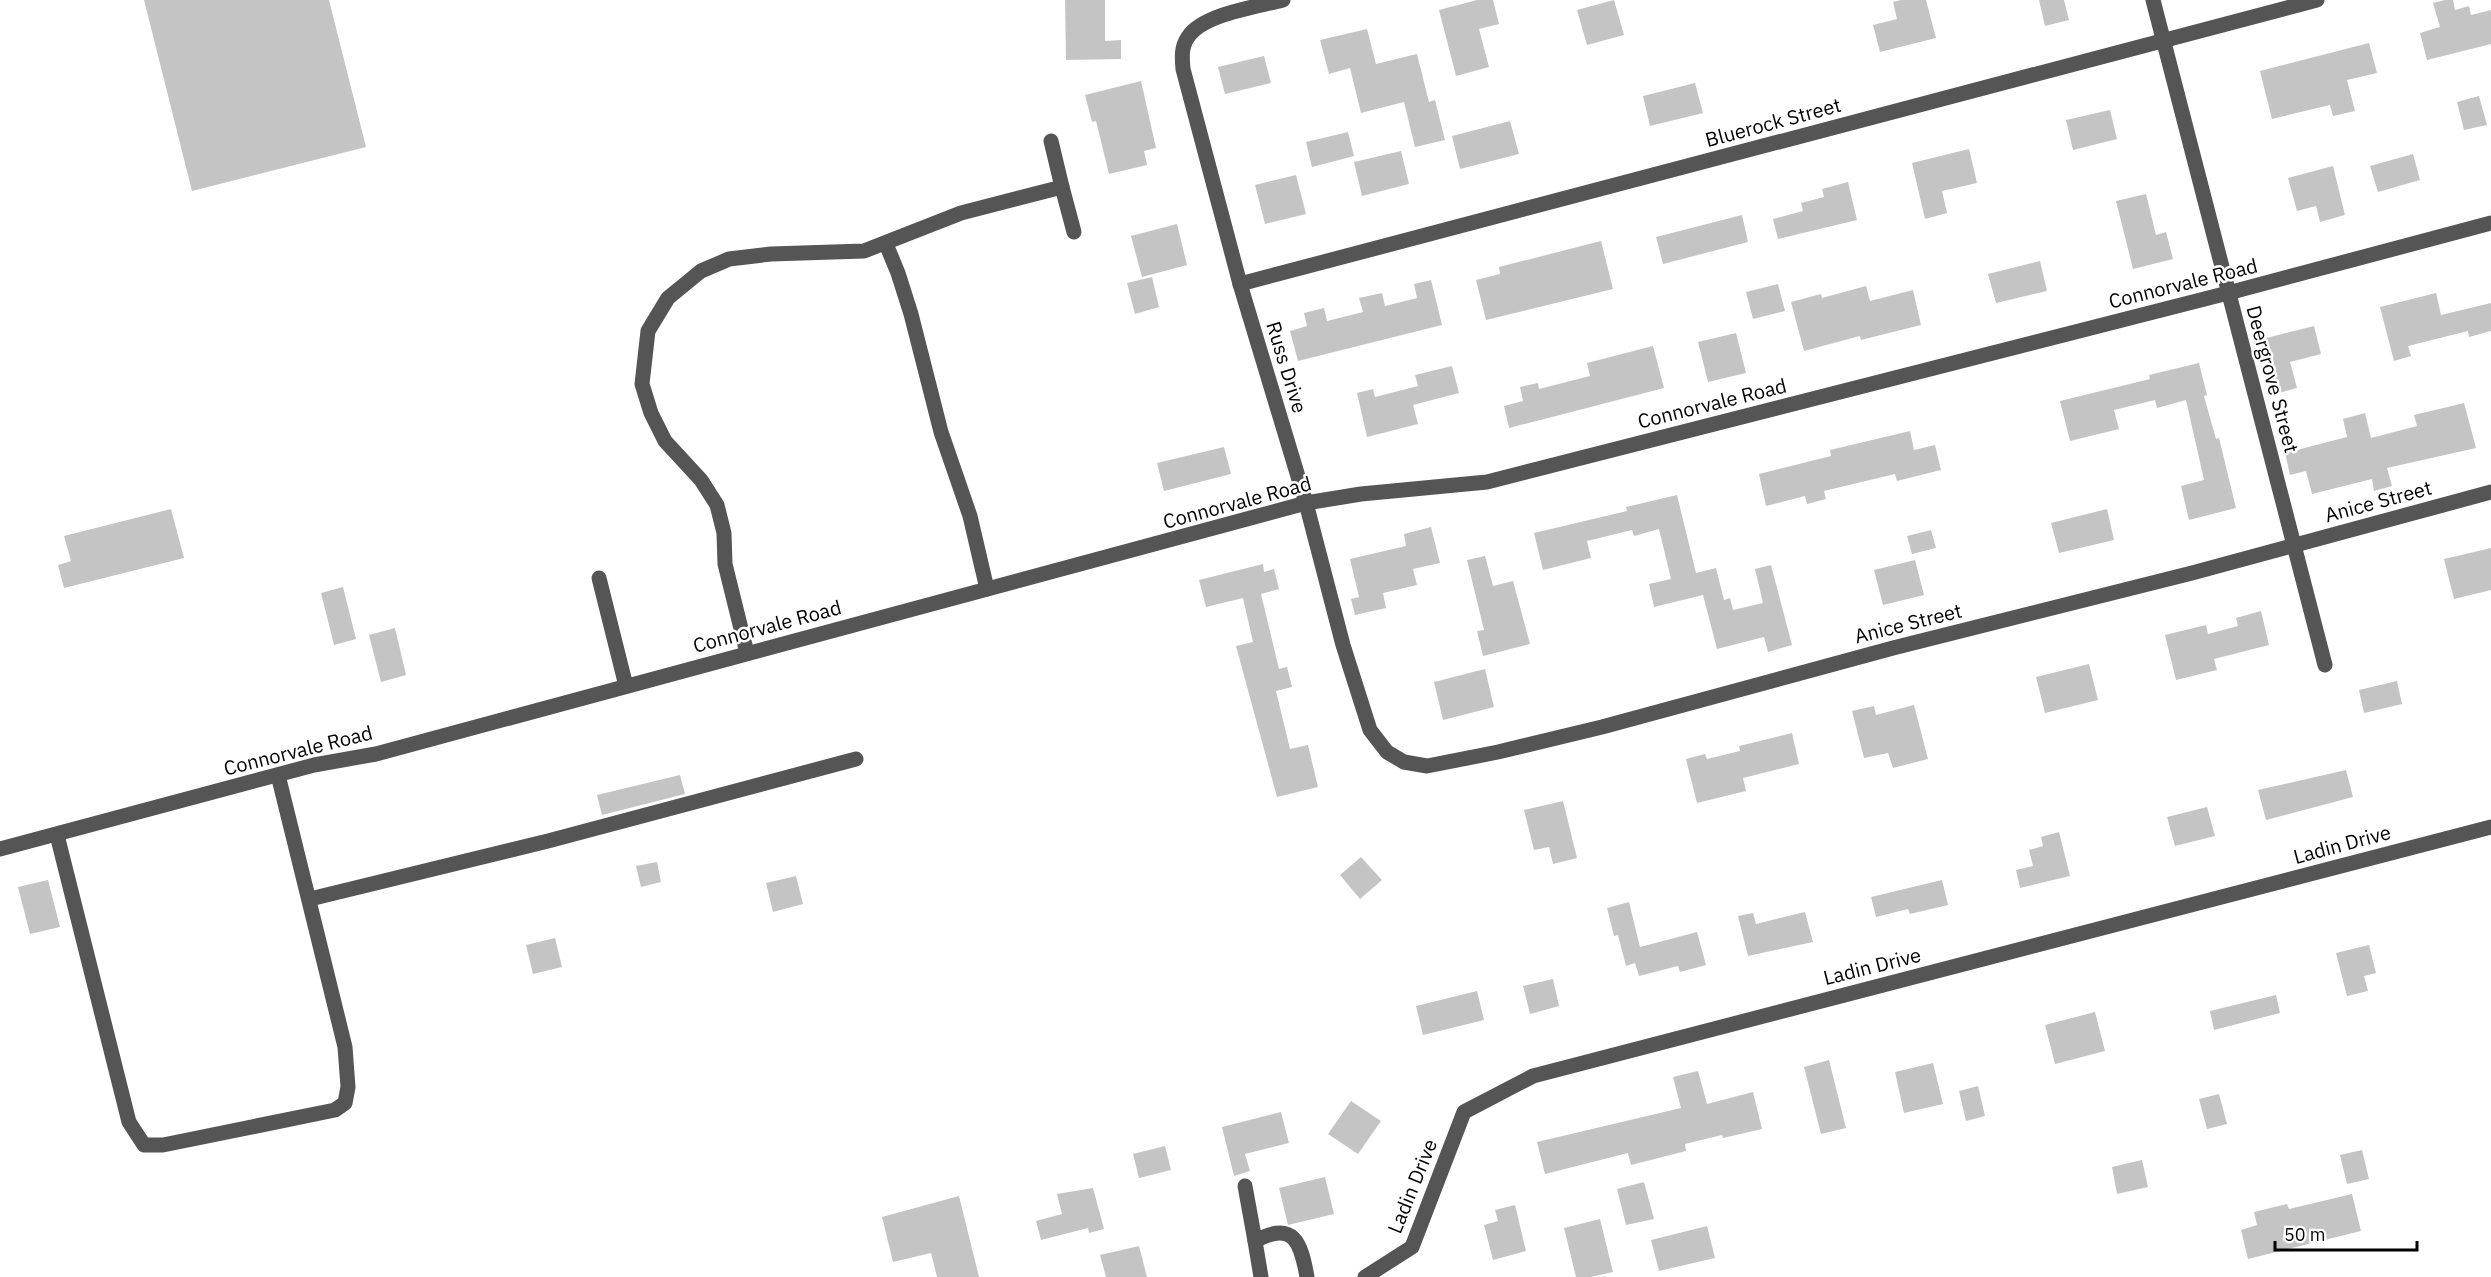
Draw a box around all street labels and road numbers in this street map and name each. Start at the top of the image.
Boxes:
street label: Bluerock Street [1702,91,1844,153]
street label: Connorvale Road [2106,251,2260,315]
street label: Deergrove Street [2240,302,2306,456]
street label: Russ Drive [1260,318,1314,416]
street label: Connorvale Road [1635,371,1789,435]
street label: Connorvale Road [1160,469,1314,535]
street label: Anice Street [2322,474,2434,528]
street label: Connorvale Road [690,593,844,659]
street label: Anice Street [1852,597,1964,649]
street label: Connorvale Road [221,718,375,782]
street label: Ladin Drive [2290,818,2394,870]
street label: Ladin Drive [1820,941,1924,991]
street label: Ladin Drive [1381,1135,1443,1237]

